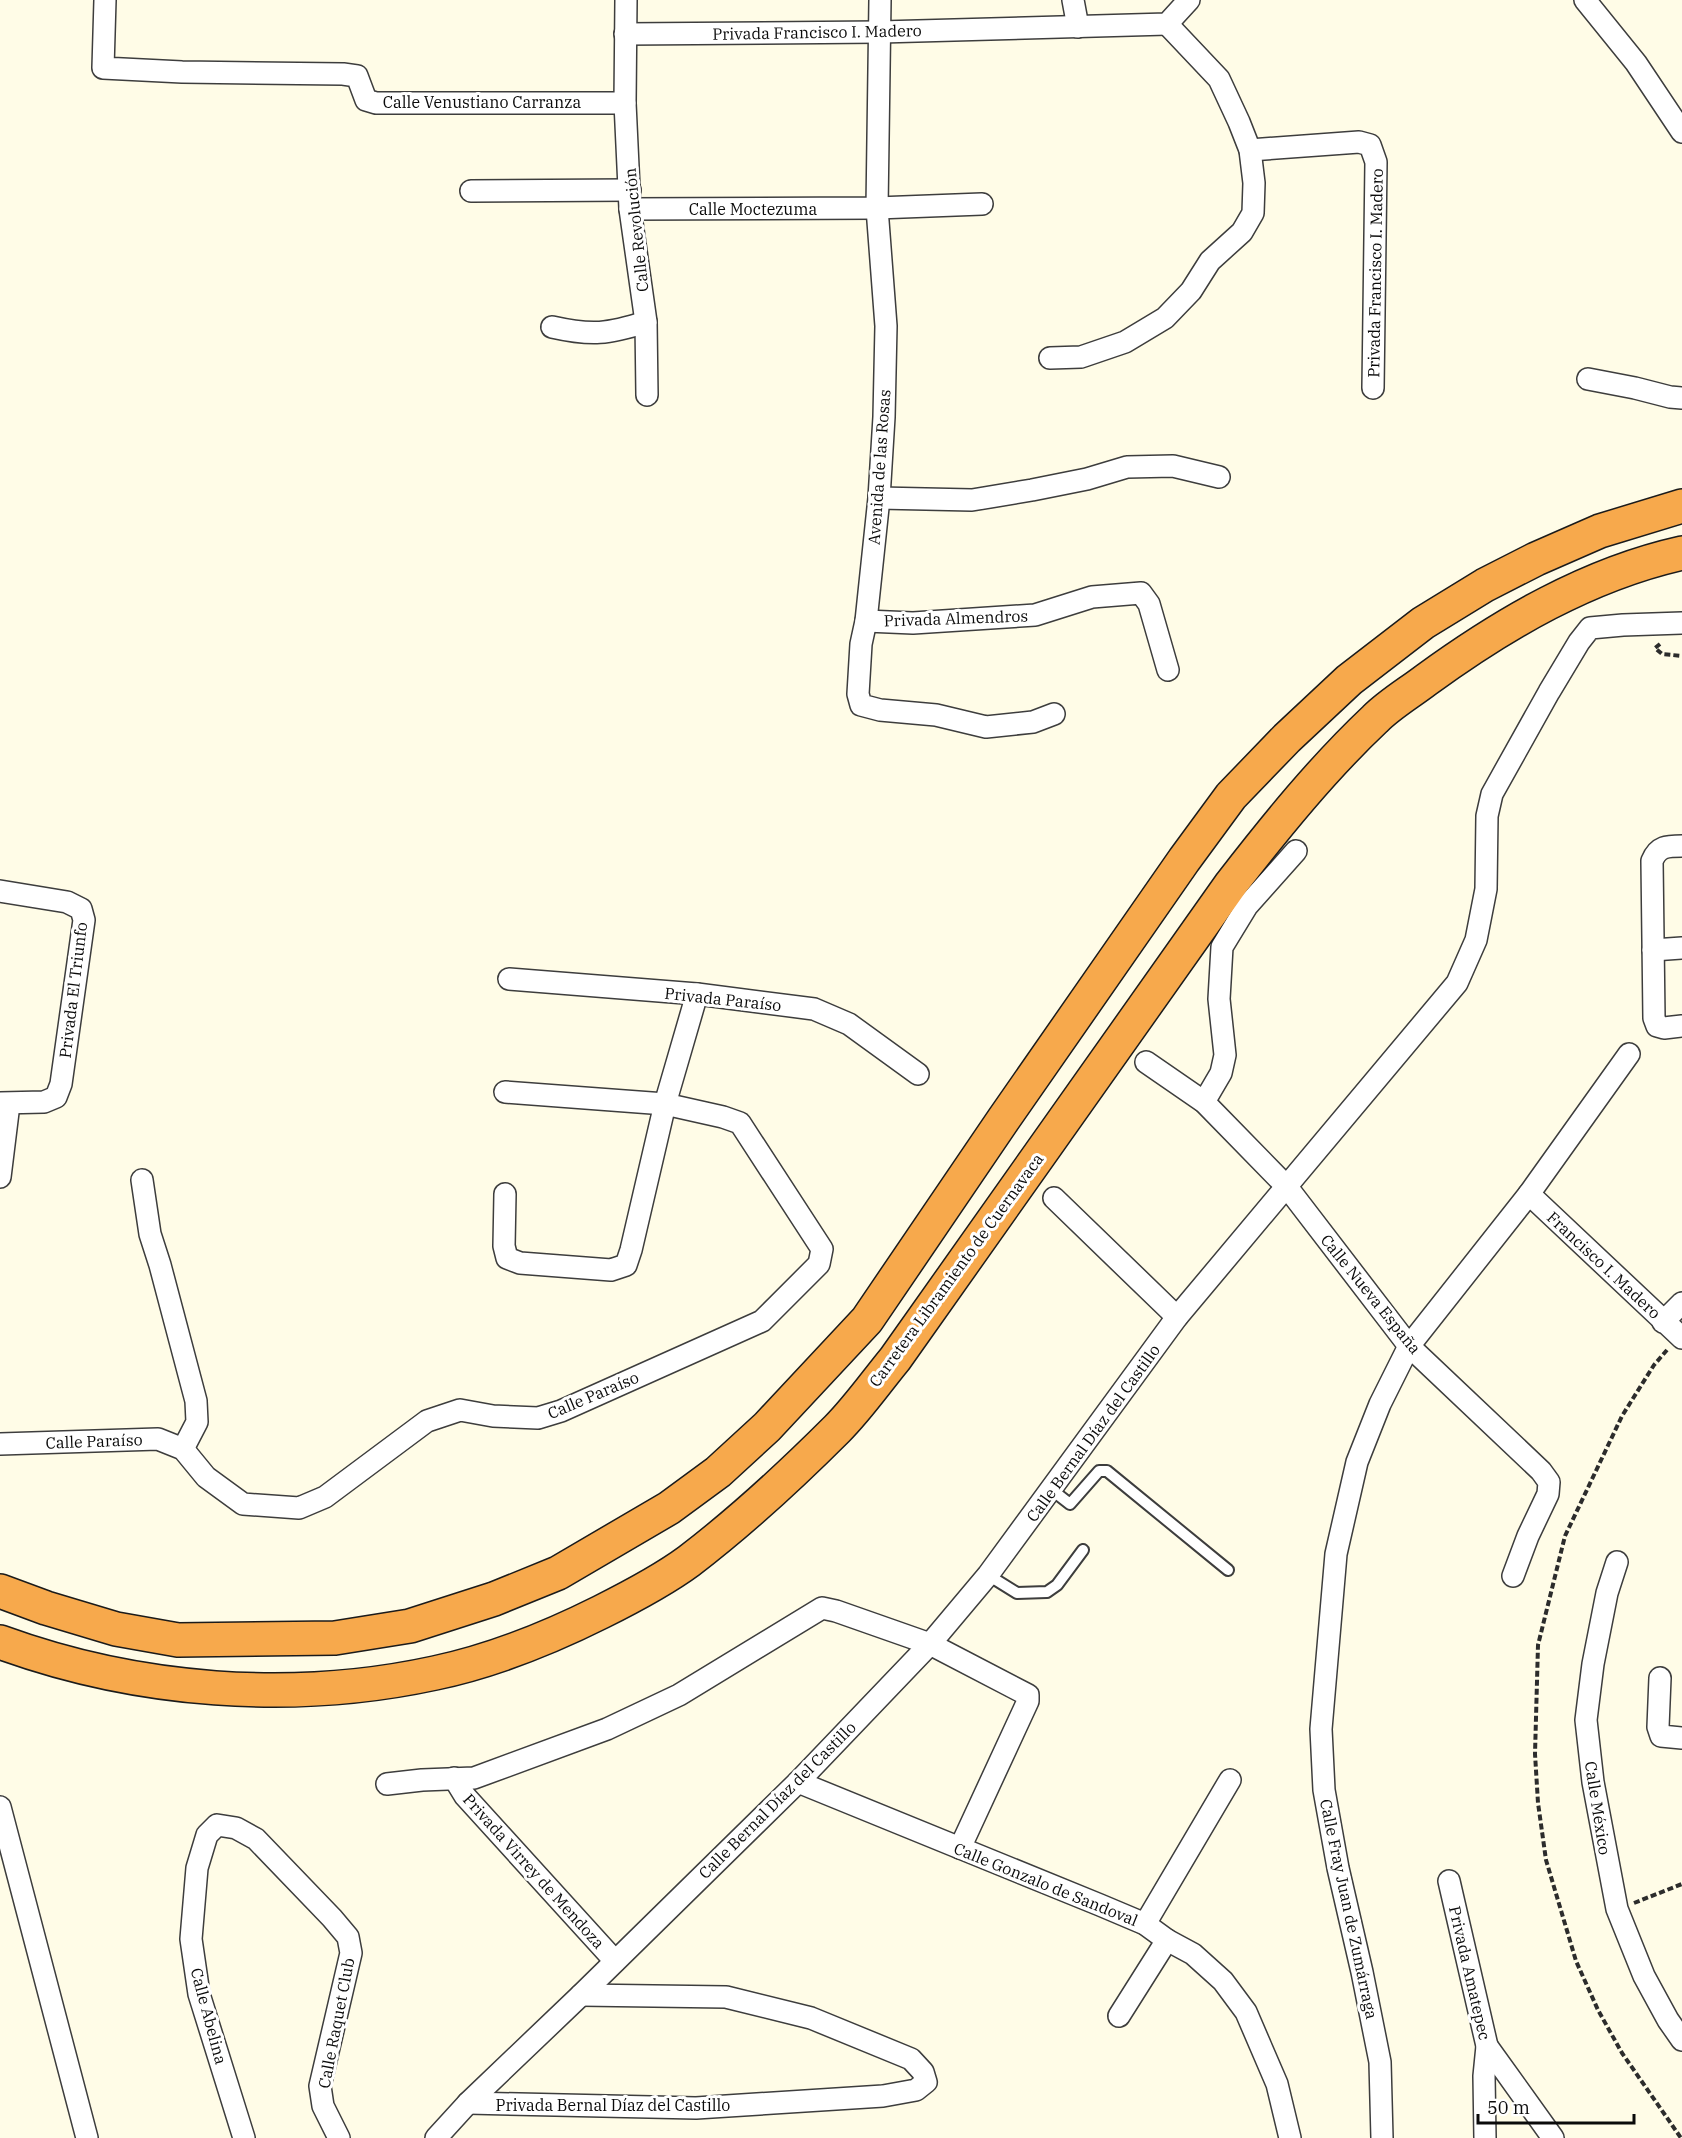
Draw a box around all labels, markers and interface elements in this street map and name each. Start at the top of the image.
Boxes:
street label: Privada Francisco I. Madero [712,20,922,44]
street label: Calle Venustiano Carranza [383,92,581,112]
street label: Calle Revolución [620,167,652,293]
street label: Privada Francisco I. Madero [1363,168,1387,378]
street label: Calle Moctezuma [689,199,817,219]
street label: Avenida de las Rosas [864,389,894,545]
street label: Privada Almendros [883,605,1029,631]
street label: Privada El Triunfo [55,921,91,1059]
street label: Privada Paraíso [664,983,782,1015]
street label: Carretera Libramiento de Cuernavaca [865,1149,1048,1391]
street label: Francisco I. Madero [1543,1207,1665,1323]
street label: Calle Nueva España [1317,1230,1426,1358]
street label: Calle Bernal Díaz del Castillo [1022,1340,1164,1526]
street label: Calle Paraíso [544,1367,642,1423]
street label: Calle Paraíso [45,1429,143,1453]
street label: Calle Bernal Díaz del Castillo [694,1717,860,1883]
street label: Calle México [1581,1760,1615,1856]
street label: Privada Virrey de Mendoza [459,1789,609,1953]
street label: Calle Fray Juan de Zumárraga [1316,1797,1382,2021]
street label: Calle Gonzalo de Sandoval [951,1838,1141,1930]
street label: Privada Amatepec [1445,1904,1495,2042]
street label: Calle Raquet Club [314,1956,358,2090]
street label: Calle Abelina [187,1966,232,2067]
scale bar [1478,2087,1634,2125]
street label: Privada Bernal Díaz del Castillo [496,2095,730,2115]
text: 50 m [1487,2096,1530,2119]

